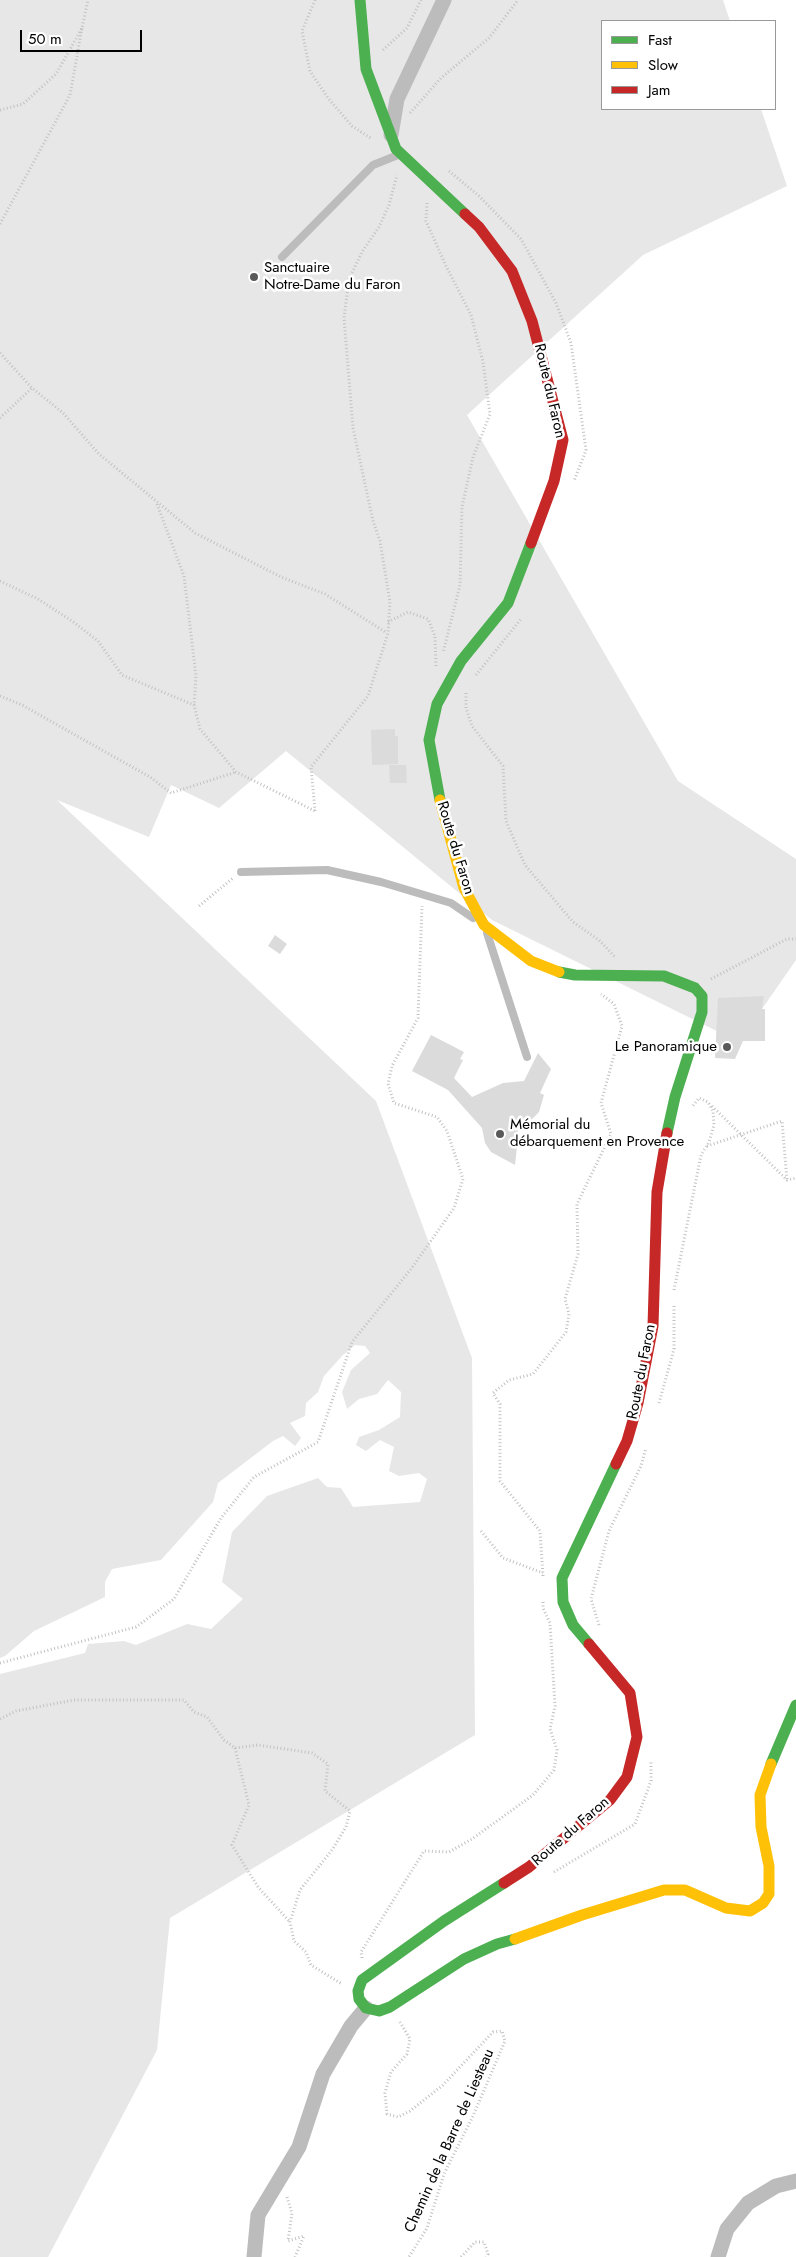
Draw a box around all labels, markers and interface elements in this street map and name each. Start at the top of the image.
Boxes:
scale bar [22,20,145,52]
legend [601,20,776,110]
text: 50 m [28,28,62,50]
text: Fast [648,29,672,51]
text: Slow [648,54,678,76]
text: Jam [648,79,671,101]
place label: Sanctuaire Notre-Dame du Faron [264,259,401,294]
marker: Sanctuaire Notre-Dame du Faron [248,271,260,283]
street label: Route du Faron [529,342,569,440]
street label: Route du Faron [432,799,478,897]
place label: Le Panoramique [615,1038,717,1056]
marker: Le Panoramique [721,1041,733,1053]
place label: Mémorial du débarquement en Provence [510,1116,684,1151]
marker: Mémorial du débarquement en Provence [494,1128,506,1140]
street label: Route du Faron [624,1323,660,1421]
street label: Route du Faron [529,1794,613,1870]
street label: Chemin de la Barre de Liesteau [401,2046,499,2236]

